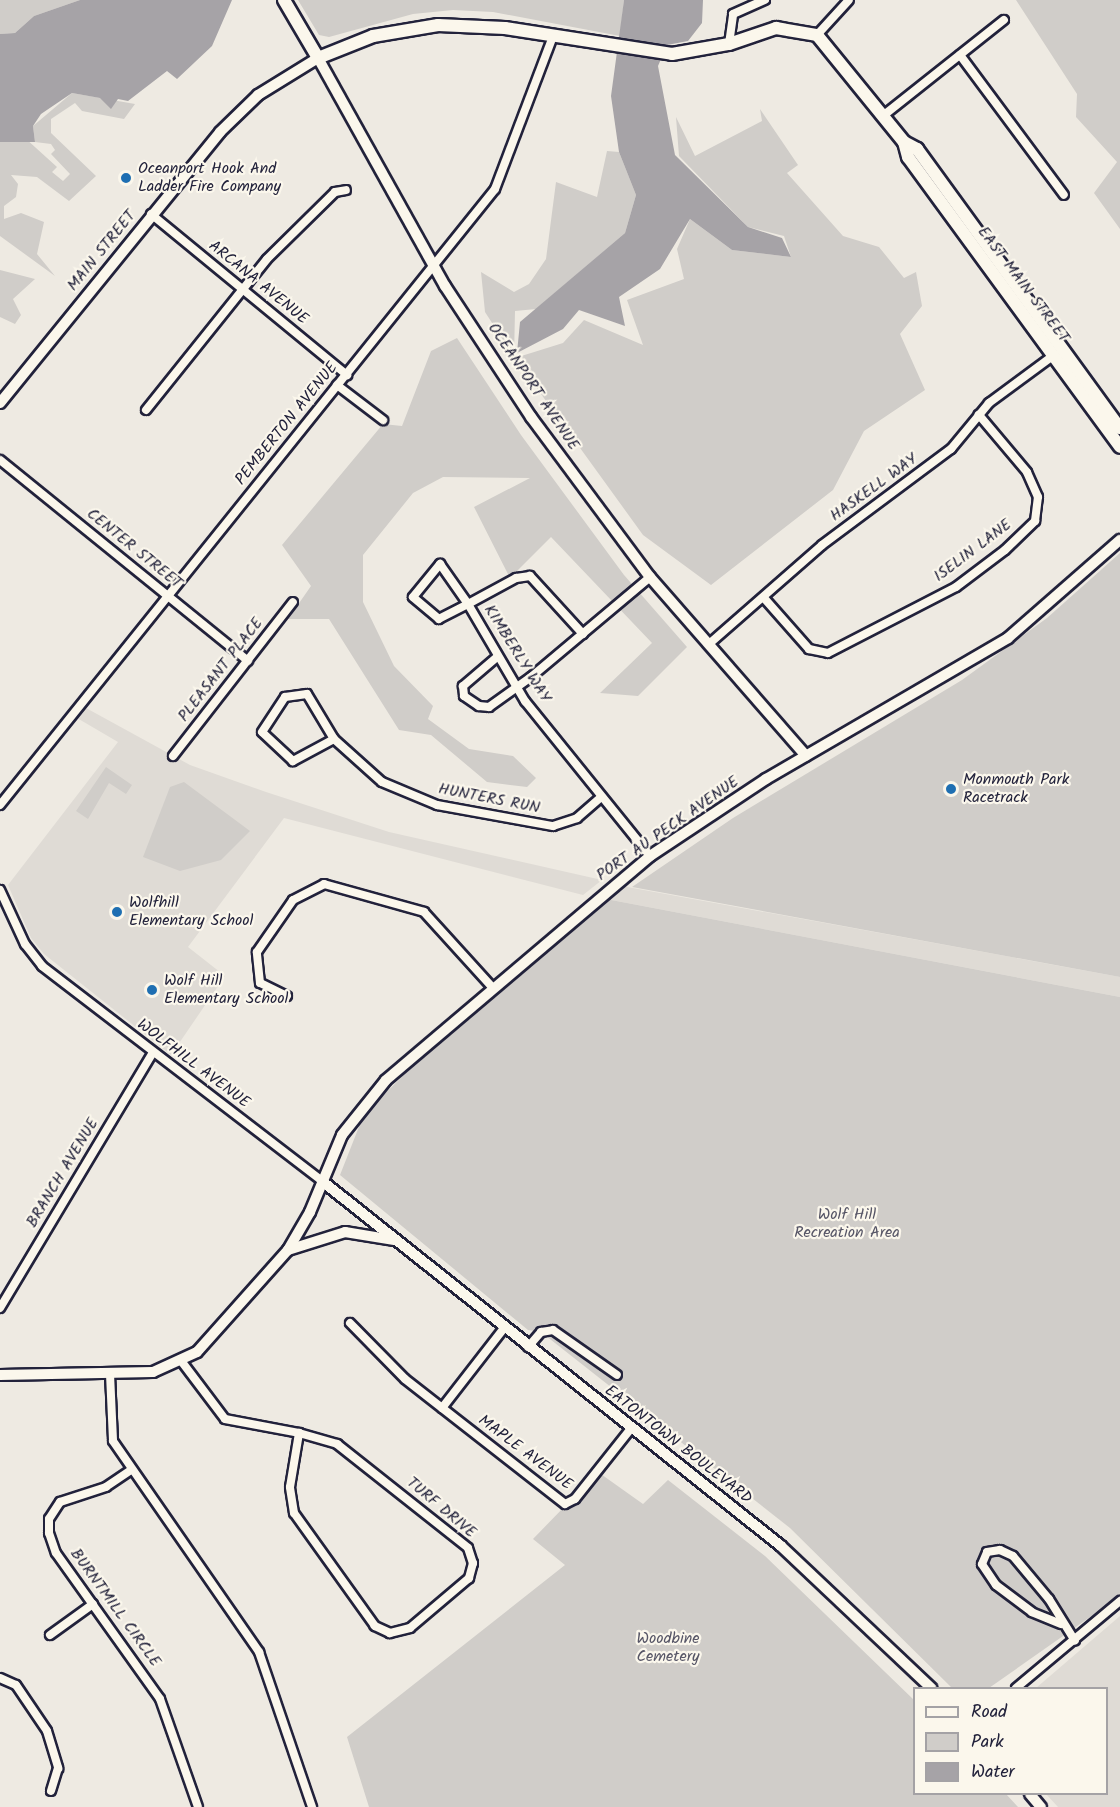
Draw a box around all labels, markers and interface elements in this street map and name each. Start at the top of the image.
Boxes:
place label: Oceanport Hook And Ladder Fire Company [138,159,281,197]
marker: Oceanport Hook And Ladder Fire Company [119,171,133,185]
street label: MAIN STREET [64,207,140,295]
street label: EAST MAIN STREET [973,223,1073,347]
street label: ARCANA AVENUE [204,237,312,329]
street label: OCEANPORT AVENUE [483,320,583,454]
street label: PEMBERTON AVENUE [232,359,342,489]
street label: HASKELL WAY [827,450,921,526]
street label: CENTER STREET [82,505,186,593]
street label: ISELIN LANE [930,516,1016,586]
street label: KIMBERLY WAY [479,602,555,706]
street label: PLEASANT PLACE [174,614,268,726]
place label: Monmouth Park Racetrack [963,770,1069,808]
street label: PORT AU PECK AVENUE [593,773,743,885]
street label: HUNTERS RUN [437,780,541,818]
marker: Monmouth Park Racetrack [944,782,958,796]
place label: Wolfhill Elementary School [129,893,253,931]
marker: Wolfhill Elementary School [110,905,124,919]
place label: Wolf Hill Elementary School [164,971,288,1009]
marker: Wolf Hill Elementary School [145,983,159,997]
street label: WOLFHILL AVENUE [133,1015,253,1113]
street label: BRANCH AVENUE [23,1115,103,1231]
park label: Wolf Hill Recreation Area [794,1205,900,1243]
street label: EATONTOWN BOULEVARD [600,1381,756,1509]
street label: MAPLE AVENUE [474,1411,576,1495]
street label: TURF DRIVE [402,1473,480,1543]
street label: BURNTMILL CIRCLE [66,1545,164,1671]
park label: Woodbine Cemetery [637,1629,699,1667]
legend [913,1687,1108,1795]
text: Road [971,1698,1007,1727]
text: Park [971,1728,1004,1757]
text: Water [971,1758,1015,1787]

